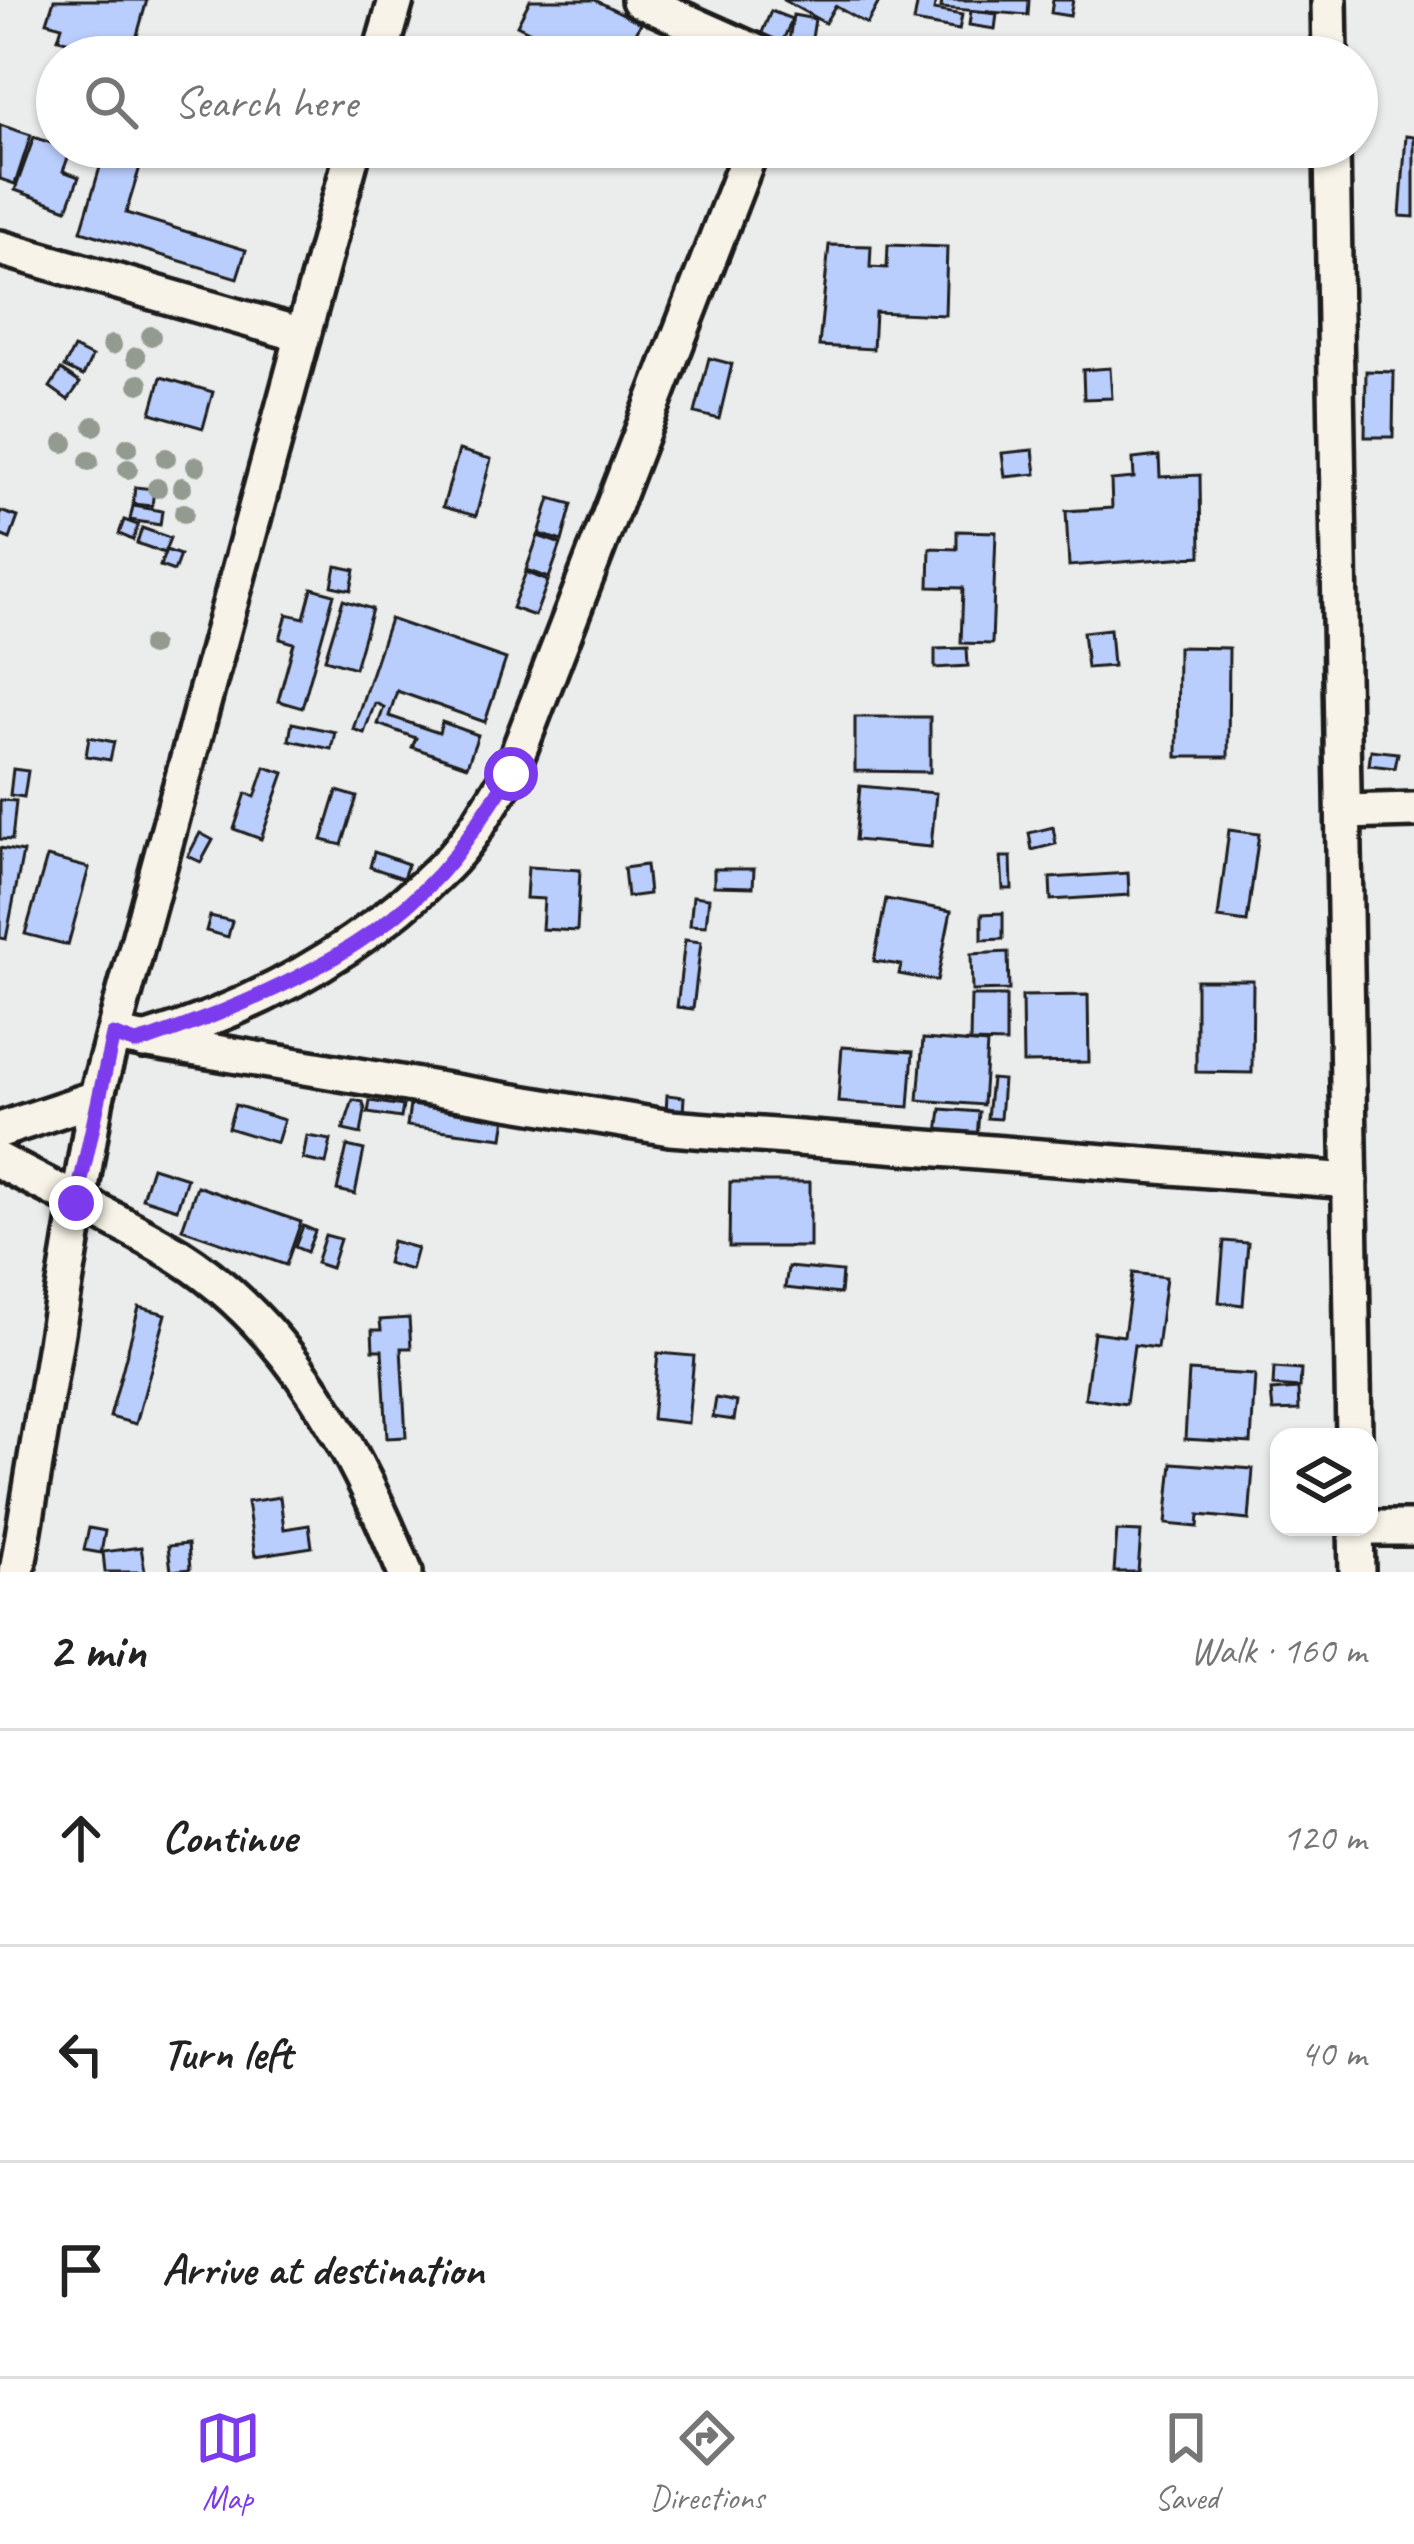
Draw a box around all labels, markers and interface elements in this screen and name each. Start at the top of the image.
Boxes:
search box [36,36,1378,168]
icon: search [78,69,144,135]
text: Search here [174,74,357,131]
route start [484,747,538,801]
route end [49,1176,103,1230]
map controls [1270,1428,1378,1536]
button: layers [1270,1428,1378,1536]
text: 2 min [48,1618,146,1682]
text: Walk · 160 m [1190,1626,1366,1675]
icon: ahead [48,1805,114,1871]
text: Continue [162,1809,296,1866]
text: 120 m [1282,1813,1366,1862]
icon: left [48,2021,114,2087]
text: Turn left [162,2025,292,2082]
text: 40 m [1300,2029,1366,2078]
icon: arrive [48,2237,114,2303]
text: Arrive at destination [162,2241,484,2298]
tab: Map [195,2405,261,2519]
tab: Directions [650,2405,764,2519]
tab: Saved [1153,2405,1219,2519]

